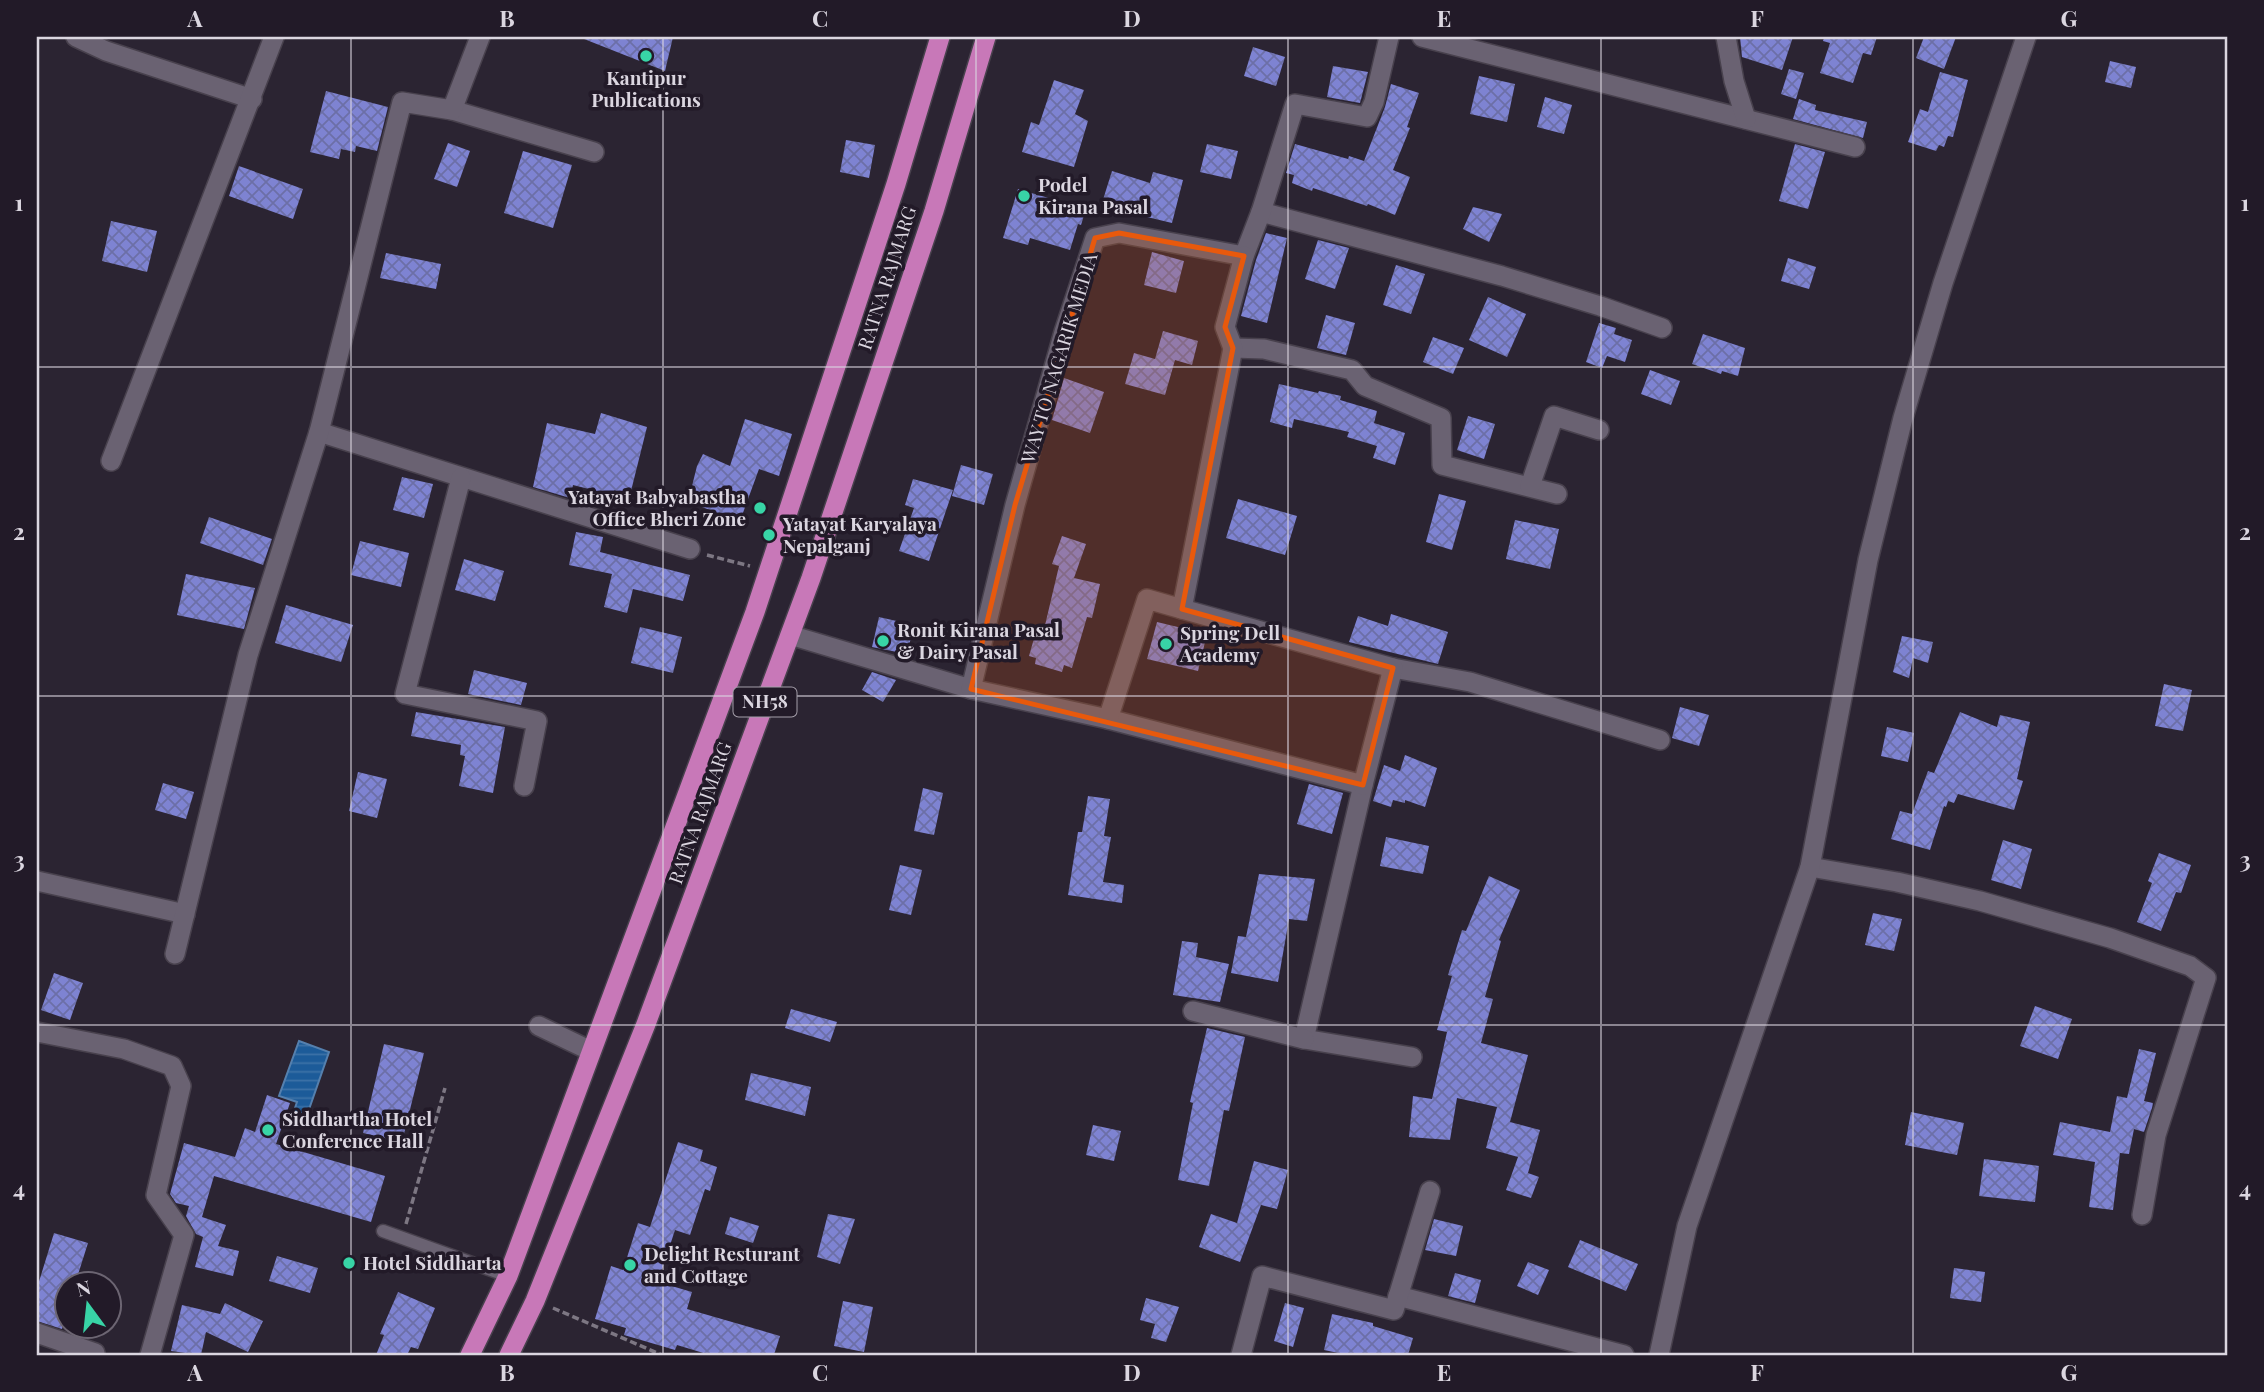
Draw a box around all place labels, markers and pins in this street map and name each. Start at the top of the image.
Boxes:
marker: Kantipur Publications [638,48,654,64]
place label: Kantipur Publications [591,64,701,112]
place label: Podel Kirana Pasal [1038,171,1149,219]
marker: Podel Kirana Pasal [1016,188,1032,204]
place label: Yatayat Babyabastha Office Bheri Zone [567,483,746,531]
marker: Yatayat Babyabastha Office Bheri Zone [752,500,768,516]
place label: Yatayat Karyalaya Nepalganj [782,510,937,558]
marker: Yatayat Karyalaya Nepalganj [761,527,777,543]
place label: Ronit Kirana Pasal & Dairy Pasal [897,616,1060,664]
place label: Spring Dell Academy [1179,619,1280,667]
marker: Ronit Kirana Pasal & Dairy Pasal [875,633,891,649]
marker: Spring Dell Academy [1158,636,1174,652]
place label: Siddhartha Hotel Conference Hall [282,1105,432,1153]
marker: Siddhartha Hotel Conference Hall [260,1122,276,1138]
place label: Delight Resturant and Cottage [644,1240,800,1288]
place label: Hotel Siddharta [363,1249,502,1275]
marker: Hotel Siddharta [341,1255,357,1271]
marker: Delight Resturant and Cottage [622,1257,638,1273]

